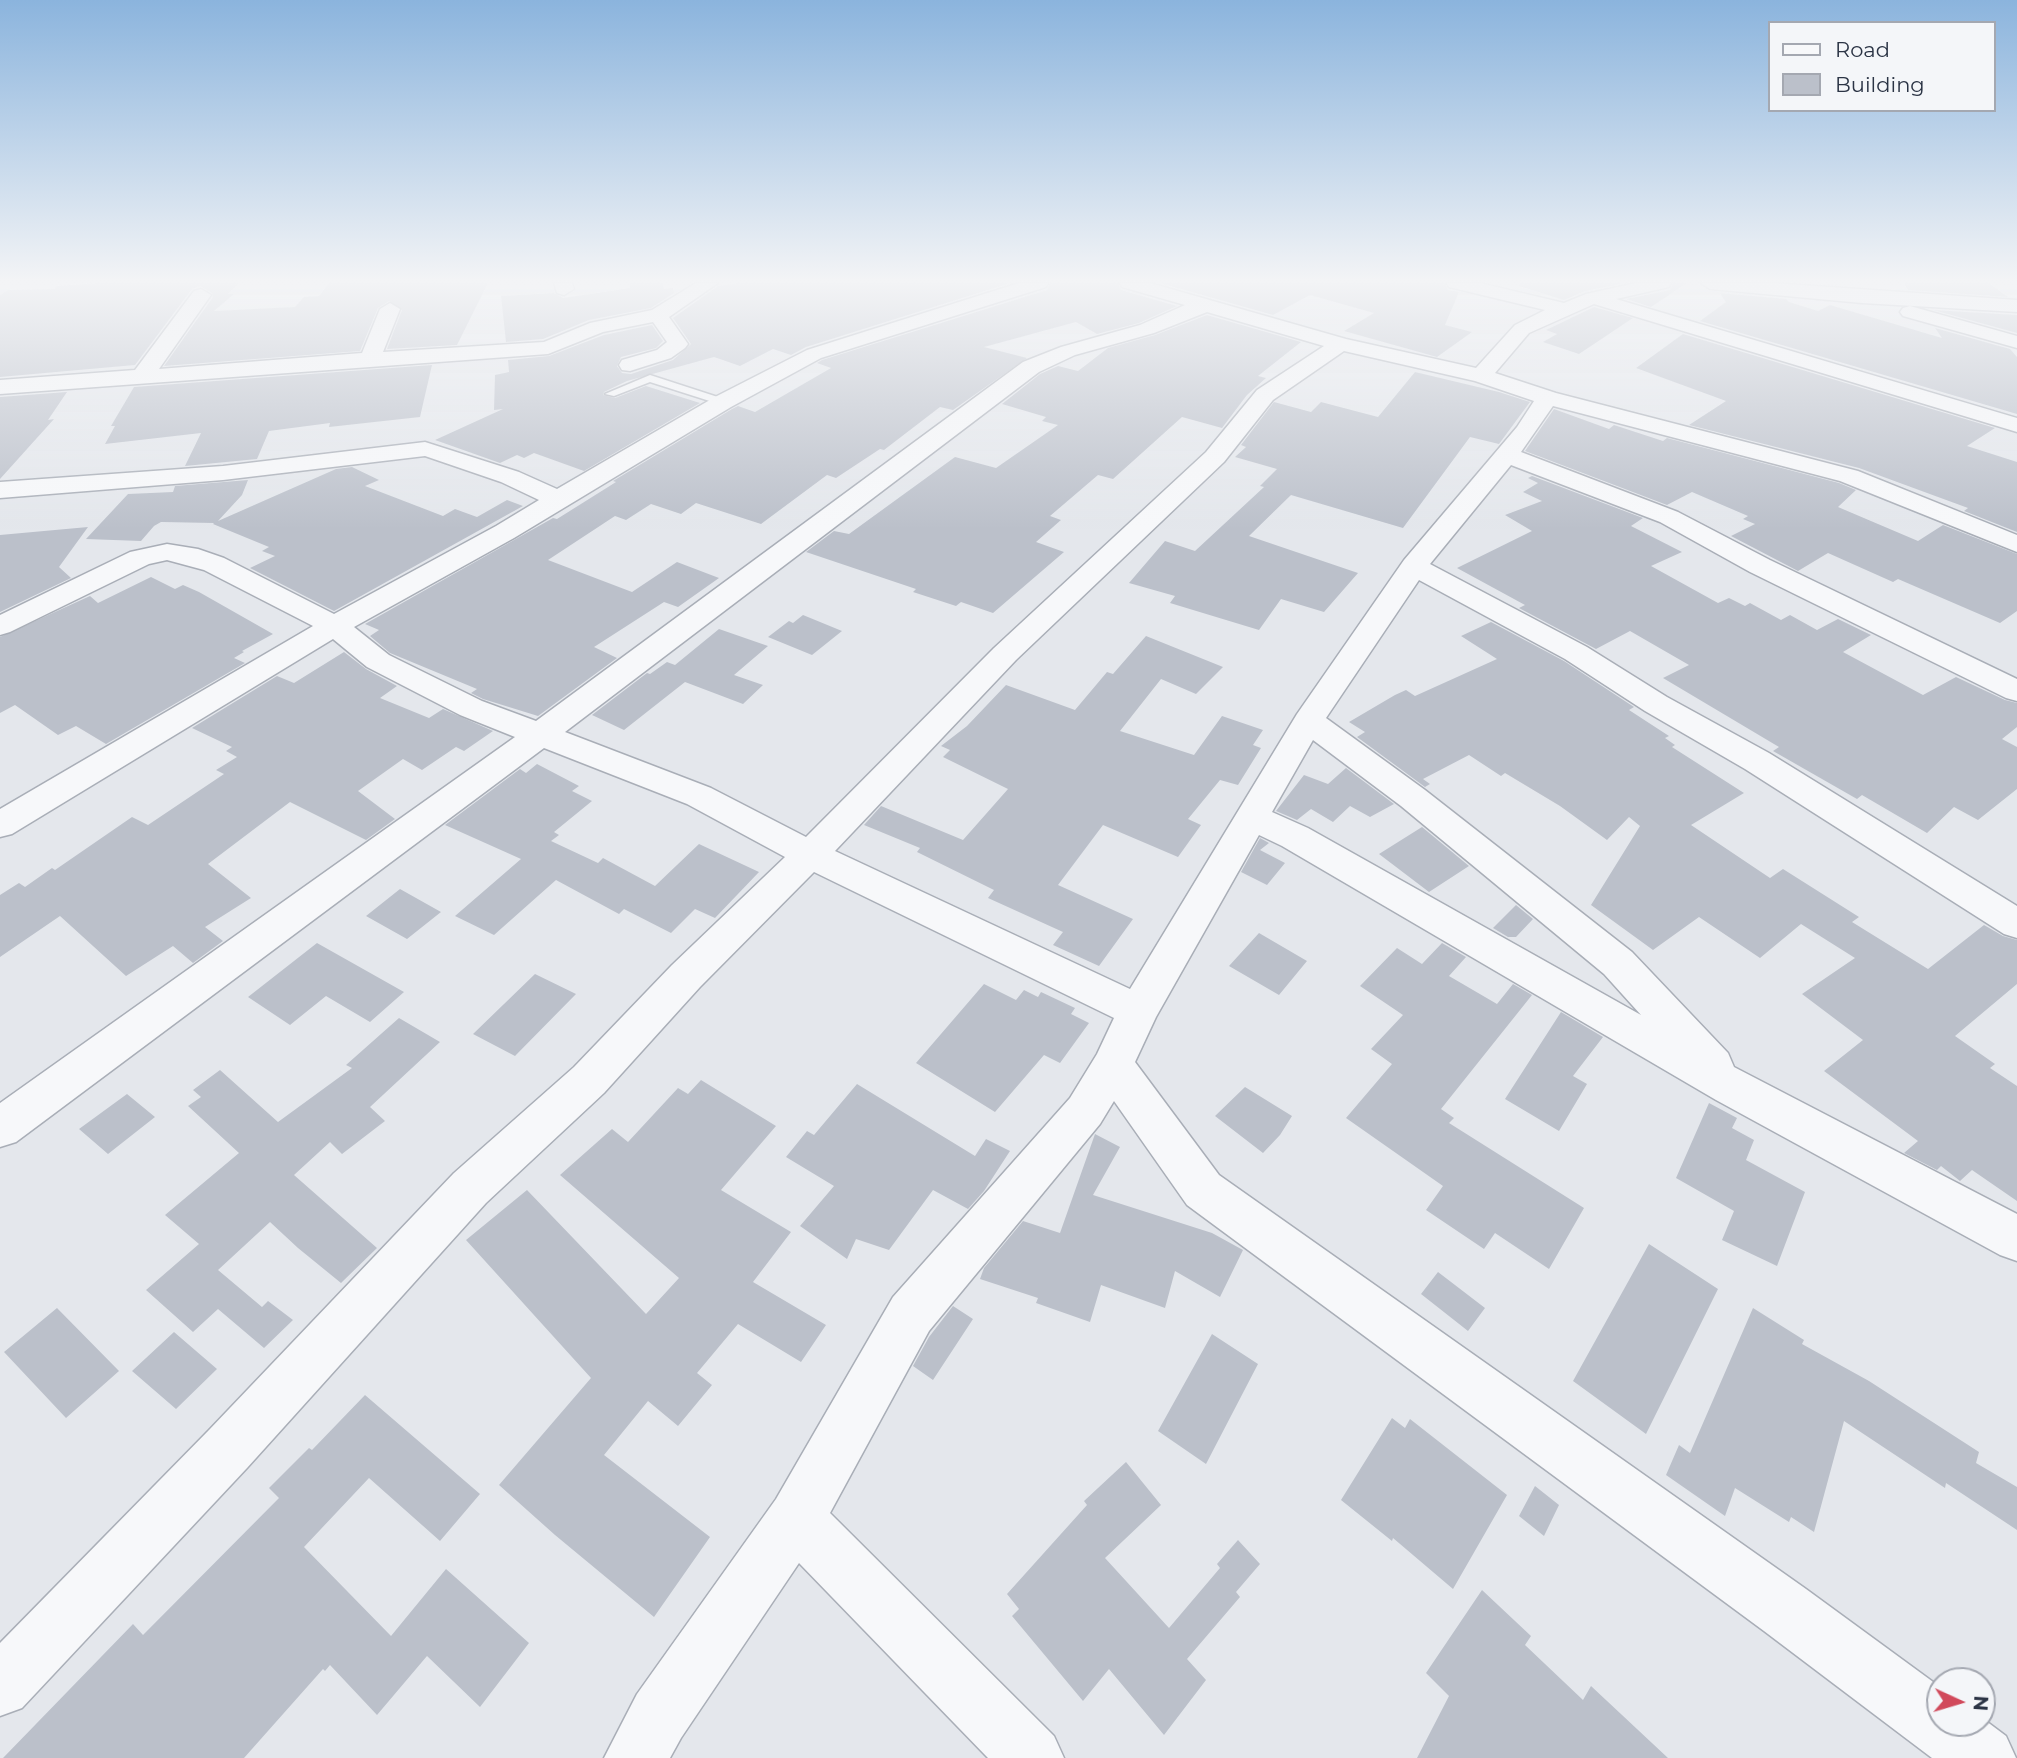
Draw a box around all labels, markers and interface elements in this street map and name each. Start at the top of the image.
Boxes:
legend [1769,21,1996,112]
text: Road [1835,37,1890,62]
text: Building [1835,72,1925,97]
north arrow [1926,1667,1996,1737]
text: N [1968,1695,1992,1712]

